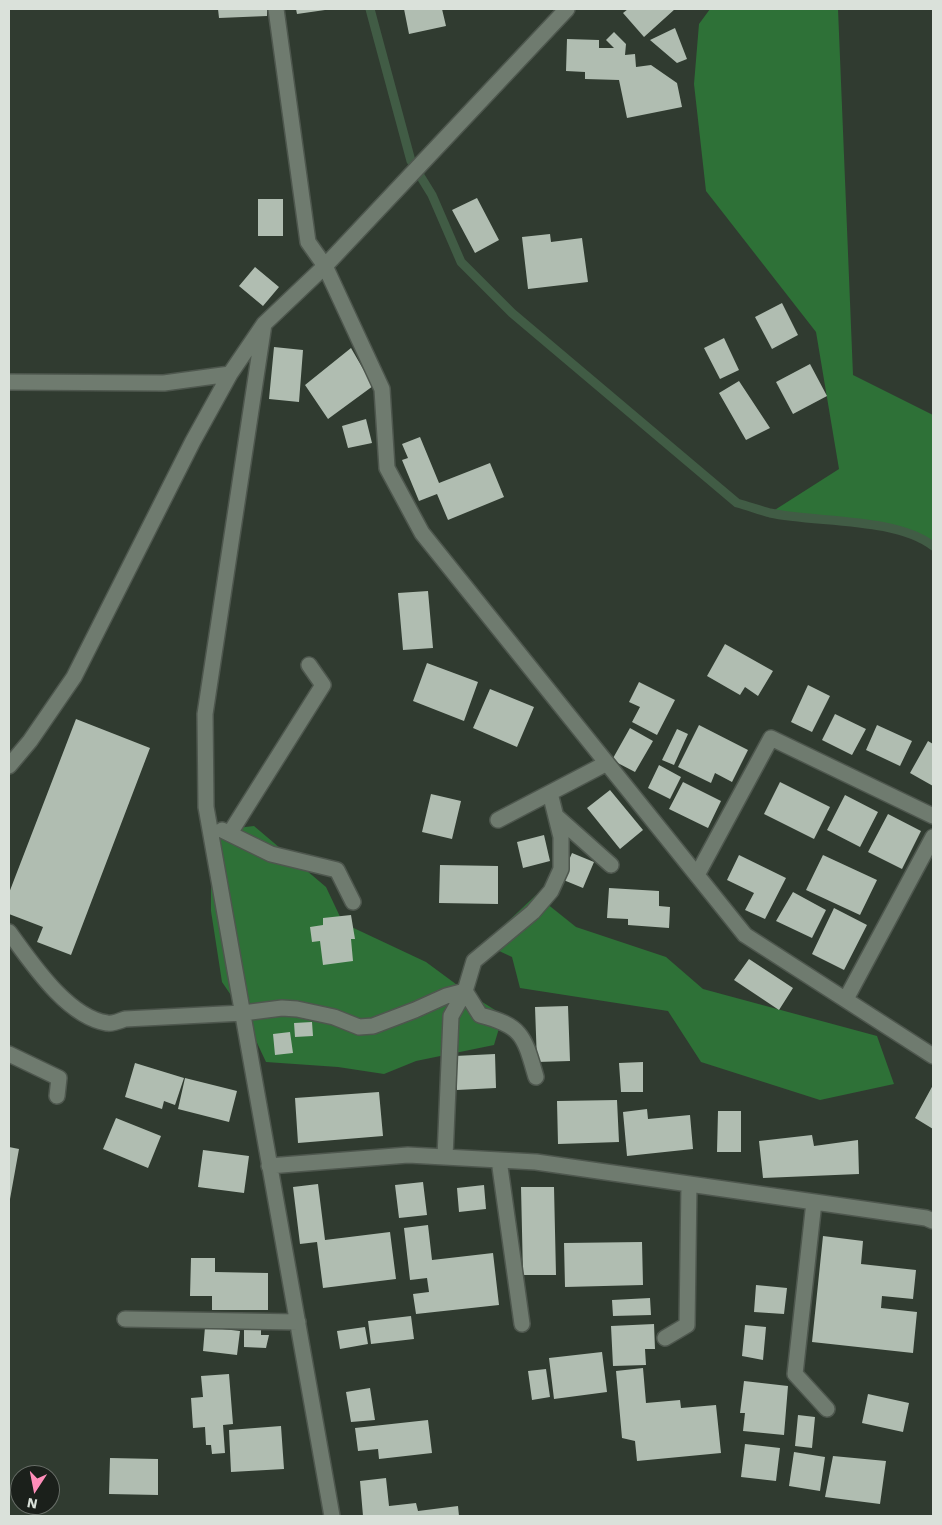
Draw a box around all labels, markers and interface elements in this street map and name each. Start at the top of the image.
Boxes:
north arrow [10,1465,60,1515]
text: N [26,1495,39,1513]

